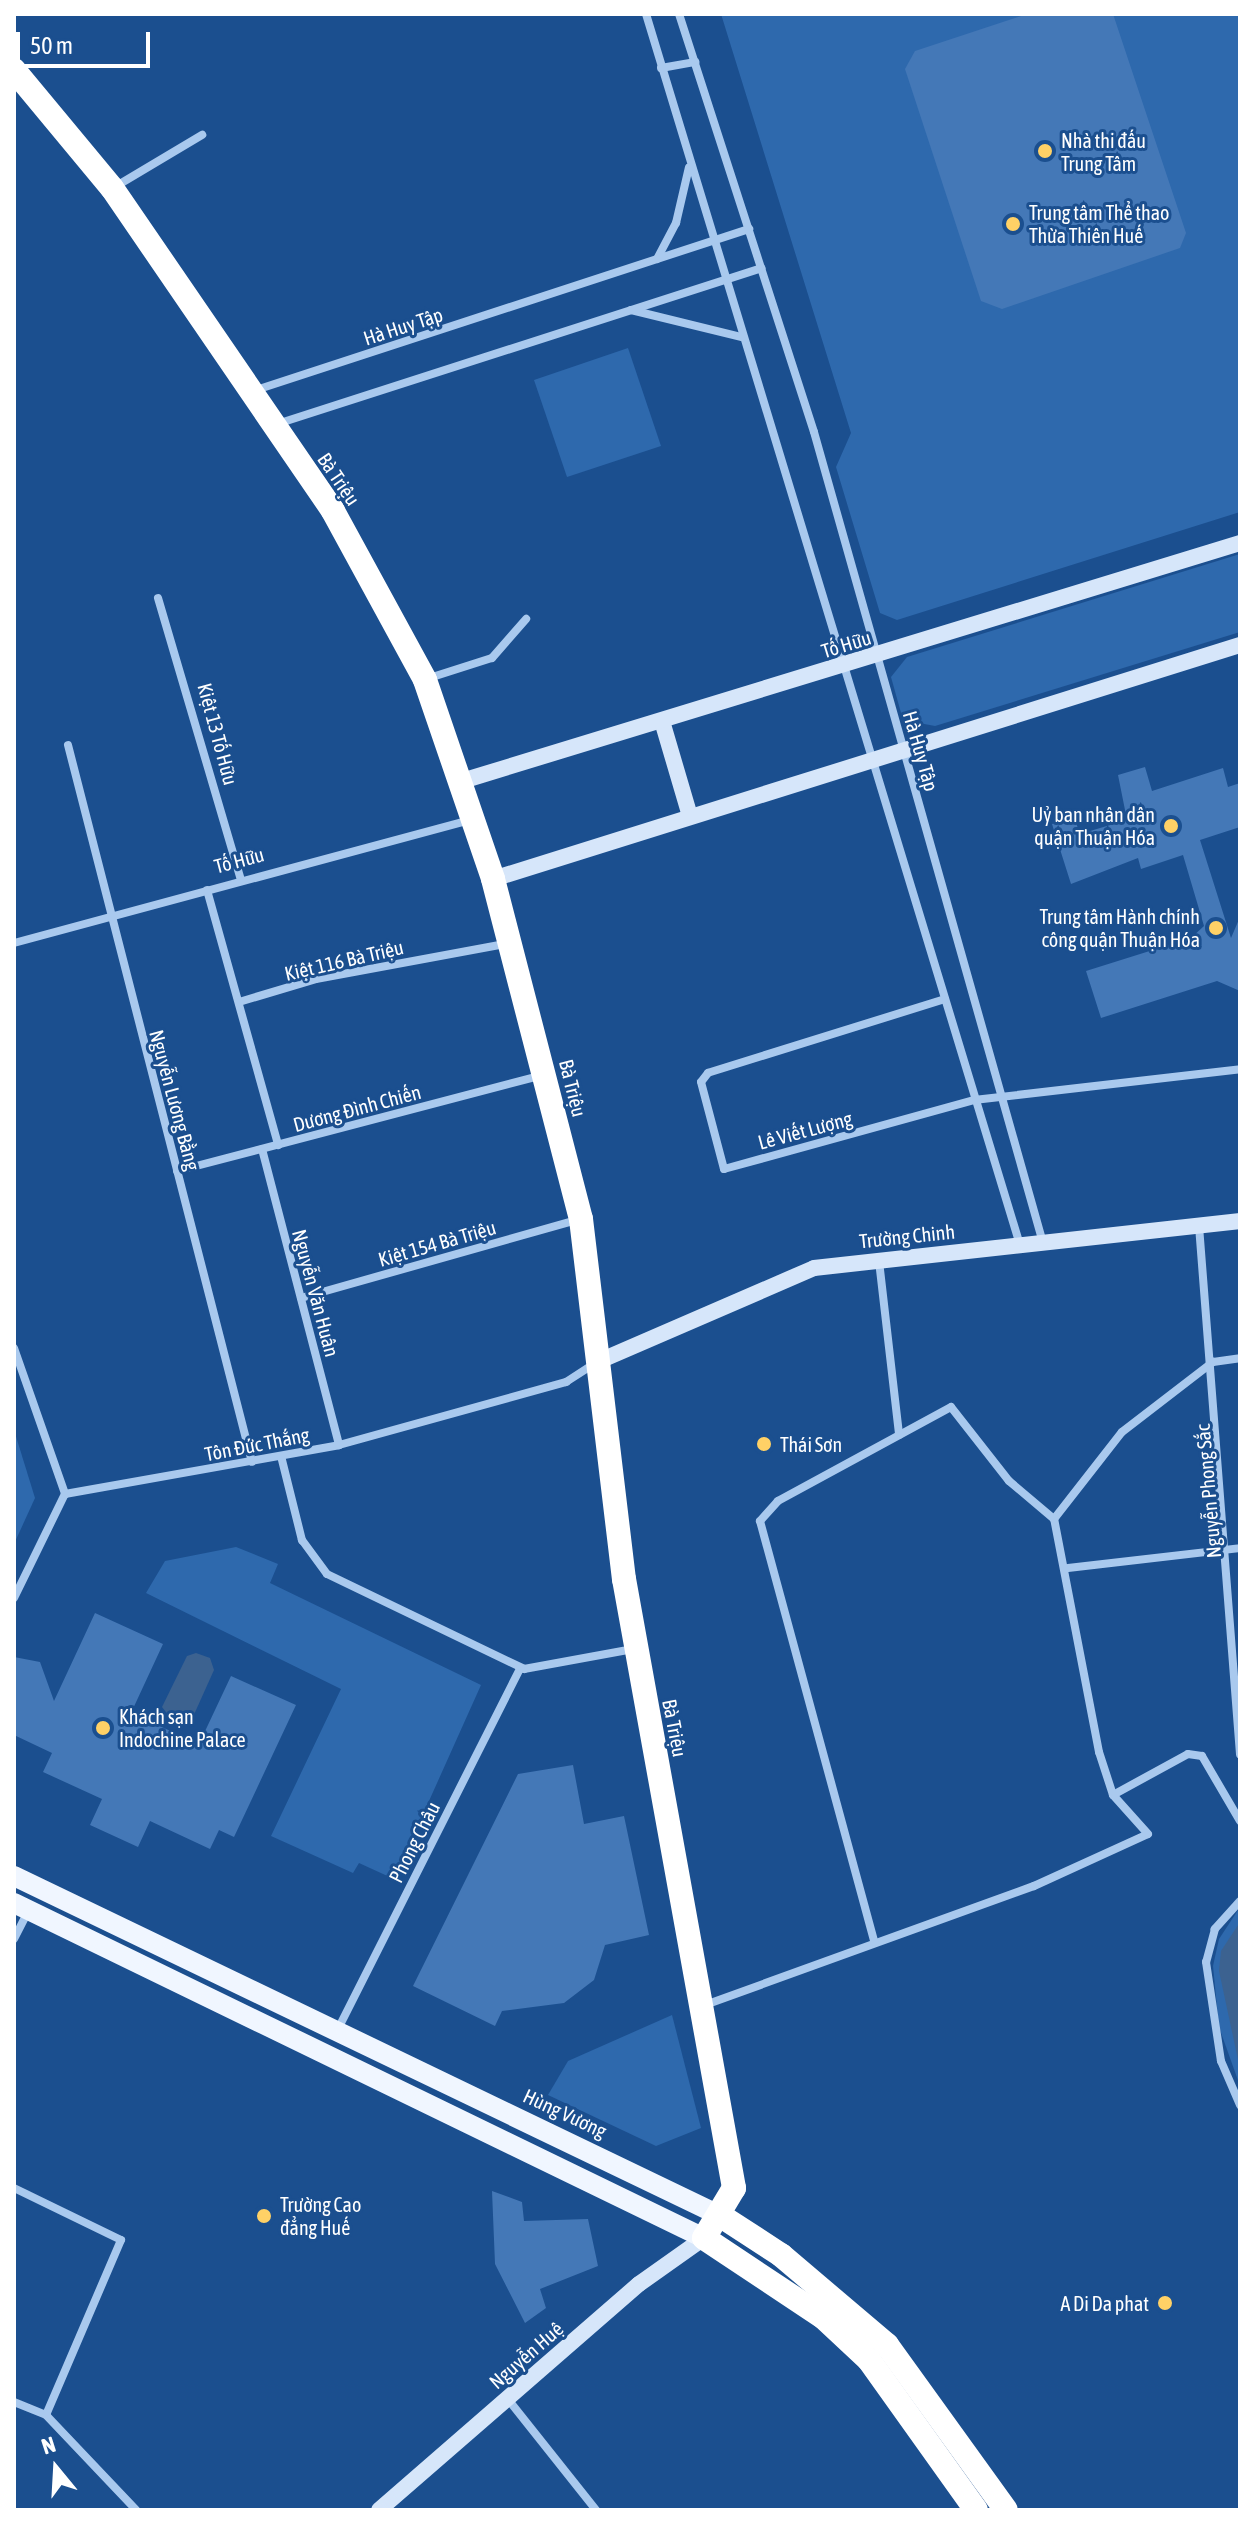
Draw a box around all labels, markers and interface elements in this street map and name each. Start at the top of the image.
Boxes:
scale bar [20,16,154,66]
text: 50 m [30,32,73,59]
place label: Nhà thi đấu Trung Tâm [1061,128,1146,175]
marker: Nhà thi đấu Trung Tâm [1036,142,1054,160]
place label: Trung tâm Thể thao Thừa Thiên Huế [1029,200,1169,247]
marker: Trung tâm Thể thao Thừa Thiên Huế [1004,215,1022,233]
street label: Hà Huy Tập [360,302,446,350]
street label: Bà Triệu [313,448,365,510]
street label: Tố Hữu [818,625,874,663]
street label: Kiệt 13 Tố Hữu [193,681,243,787]
street label: Hà Huy Tập [898,708,944,794]
place label: Uỷ ban nhân dân quận Thuận Hóa [1031,802,1155,849]
marker: Uỷ ban nhân dân quận Thuận Hóa [1162,817,1180,835]
street label: Tố Hữu [211,842,267,878]
place label: Trung tâm Hành chính công quận Thuận Hóa [1039,904,1200,951]
marker: Trung tâm Hành chính công quận Thuận Hóa [1207,919,1225,937]
street label: Kiệt 116 Bà Triệu [282,935,406,985]
street label: Nguyễn Lương Bằng [145,1027,205,1173]
street label: Bà Triệu [554,1057,592,1119]
street label: Dương Đình Chiến [290,1079,424,1137]
street label: Lê Viết Lượng [755,1106,855,1154]
street label: Kiệt 154 Bà Triệu [375,1215,499,1271]
street label: Trường Chinh [858,1219,956,1253]
street label: Nguyễn Văn Huân [287,1227,345,1359]
street label: Tôn Đức Thắng [203,1422,311,1466]
street label: Nguyễn Phong Sắc [1190,1423,1226,1559]
place label: Thái Sơn [780,1432,842,1456]
marker: Thái Sơn [755,1435,773,1453]
street label: Bà Triệu [658,1697,692,1759]
place label: Khách sạn Indochine Palace [119,1704,246,1751]
marker: Khách sạn Indochine Palace [94,1719,112,1737]
street label: Phong Châu [383,1798,445,1886]
street label: Hùng Vương [520,2083,610,2143]
place label: Trường Cao đẳng Huế [280,2192,361,2239]
marker: Trường Cao đẳng Huế [255,2207,273,2225]
place label: A Di Da phat [1060,2291,1149,2315]
marker: A Di Da phat [1156,2294,1174,2312]
street label: Nguyễn Huệ [484,2316,568,2394]
north arrow [16,2428,96,2508]
text: N [38,2431,59,2460]

